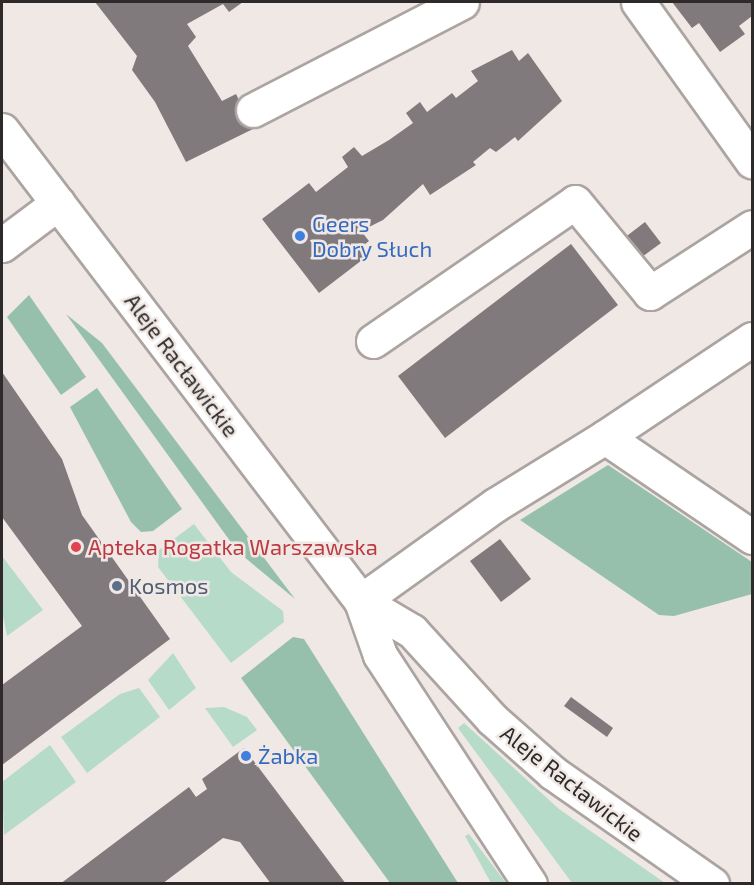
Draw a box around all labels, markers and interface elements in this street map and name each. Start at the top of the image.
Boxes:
place label: Geers Dobry Słuch [312,210,433,262]
marker: Geers Dobry Słuch [293,229,307,243]
street label: Aleje Racławickie [119,288,245,442]
place label: Apteka Rogatka Warszawska [88,534,378,560]
marker: Apteka Rogatka Warszawska [69,540,83,554]
place label: Kosmos [129,573,208,599]
marker: Kosmos [110,579,124,593]
street label: Aleje Racławickie [496,719,648,847]
place label: Żabka [258,743,318,769]
marker: Żabka [239,749,253,763]

